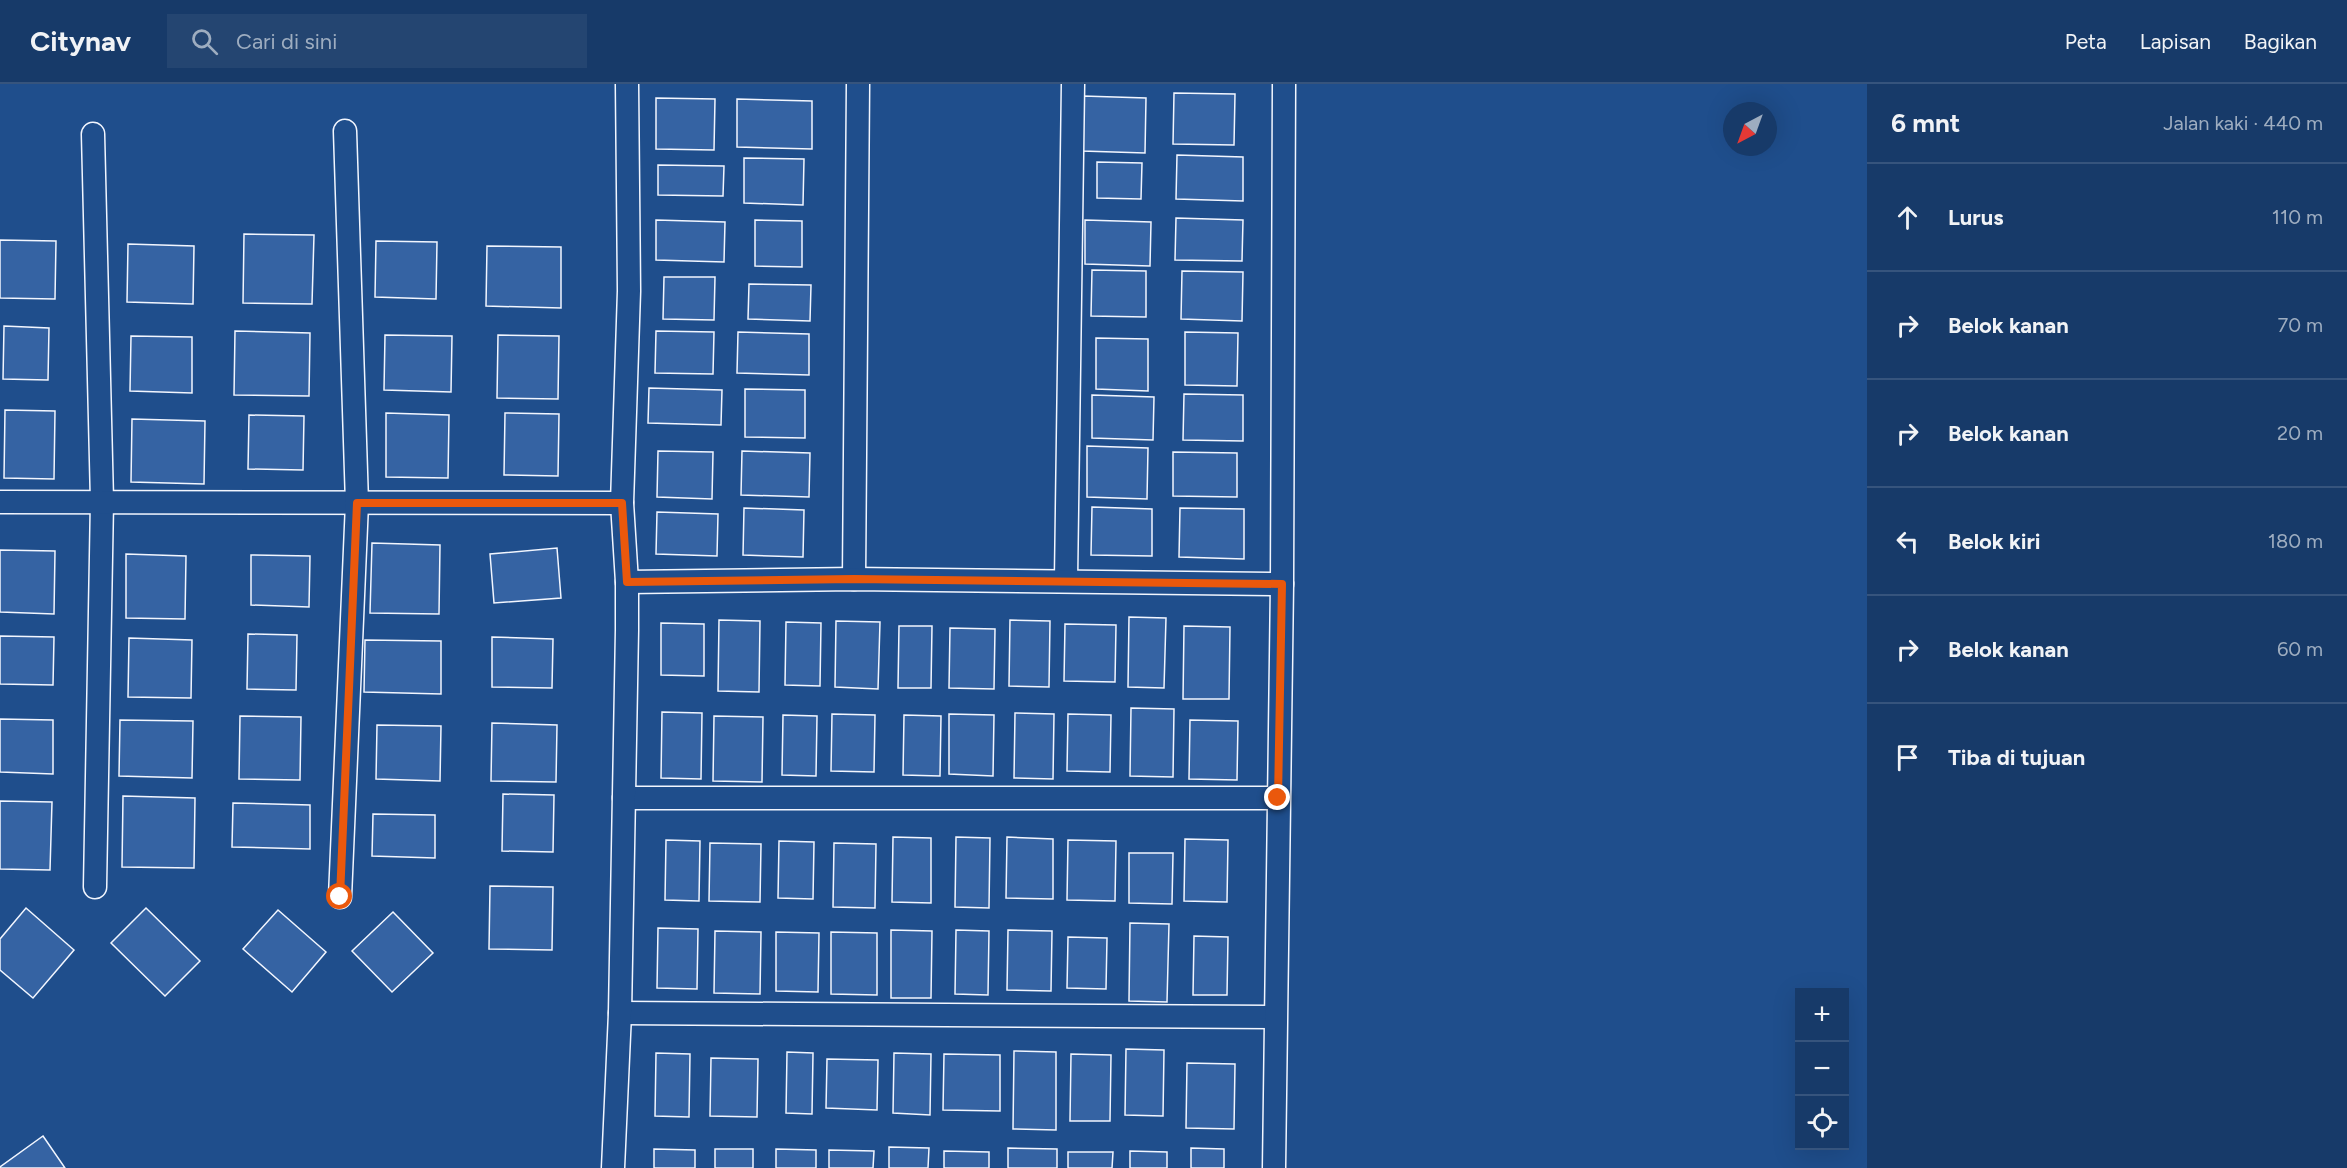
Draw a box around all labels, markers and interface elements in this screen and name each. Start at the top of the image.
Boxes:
search box [167,14,587,68]
text: Citynav [30,24,131,58]
icon: search [188,25,221,58]
text: Cari di sini [236,28,337,55]
text: Peta [2065,29,2107,54]
text: Lapisan [2140,29,2211,54]
text: Bagikan [2244,29,2317,54]
north arrow [1723,102,1777,156]
text: 6 mnt [1891,107,1960,139]
text: Jalan kaki · 440 m [2163,111,2323,135]
icon: ahead [1891,201,1924,234]
text: Lurus [1948,204,2003,231]
text: 110 m [2272,205,2323,229]
icon: right [1891,309,1924,342]
text: Belok kanan [1948,312,2069,339]
text: 70 m [2277,313,2323,337]
icon: right [1891,417,1924,450]
text: Belok kanan [1948,420,2069,447]
text: 20 m [2277,421,2323,445]
icon: left [1891,525,1924,558]
text: Belok kiri [1948,528,2041,555]
text: 180 m [2268,529,2323,553]
icon: right [1891,633,1924,666]
text: Belok kanan [1948,636,2069,663]
text: 60 m [2277,637,2323,661]
icon: arrive [1891,741,1924,774]
text: Tiba di tujuan [1948,744,2085,771]
route end [1264,784,1290,810]
route start [326,883,352,909]
map controls [1795,988,1849,1150]
button: + [1795,988,1849,1042]
button: − [1795,1042,1849,1096]
button: locate [1795,1096,1849,1150]

